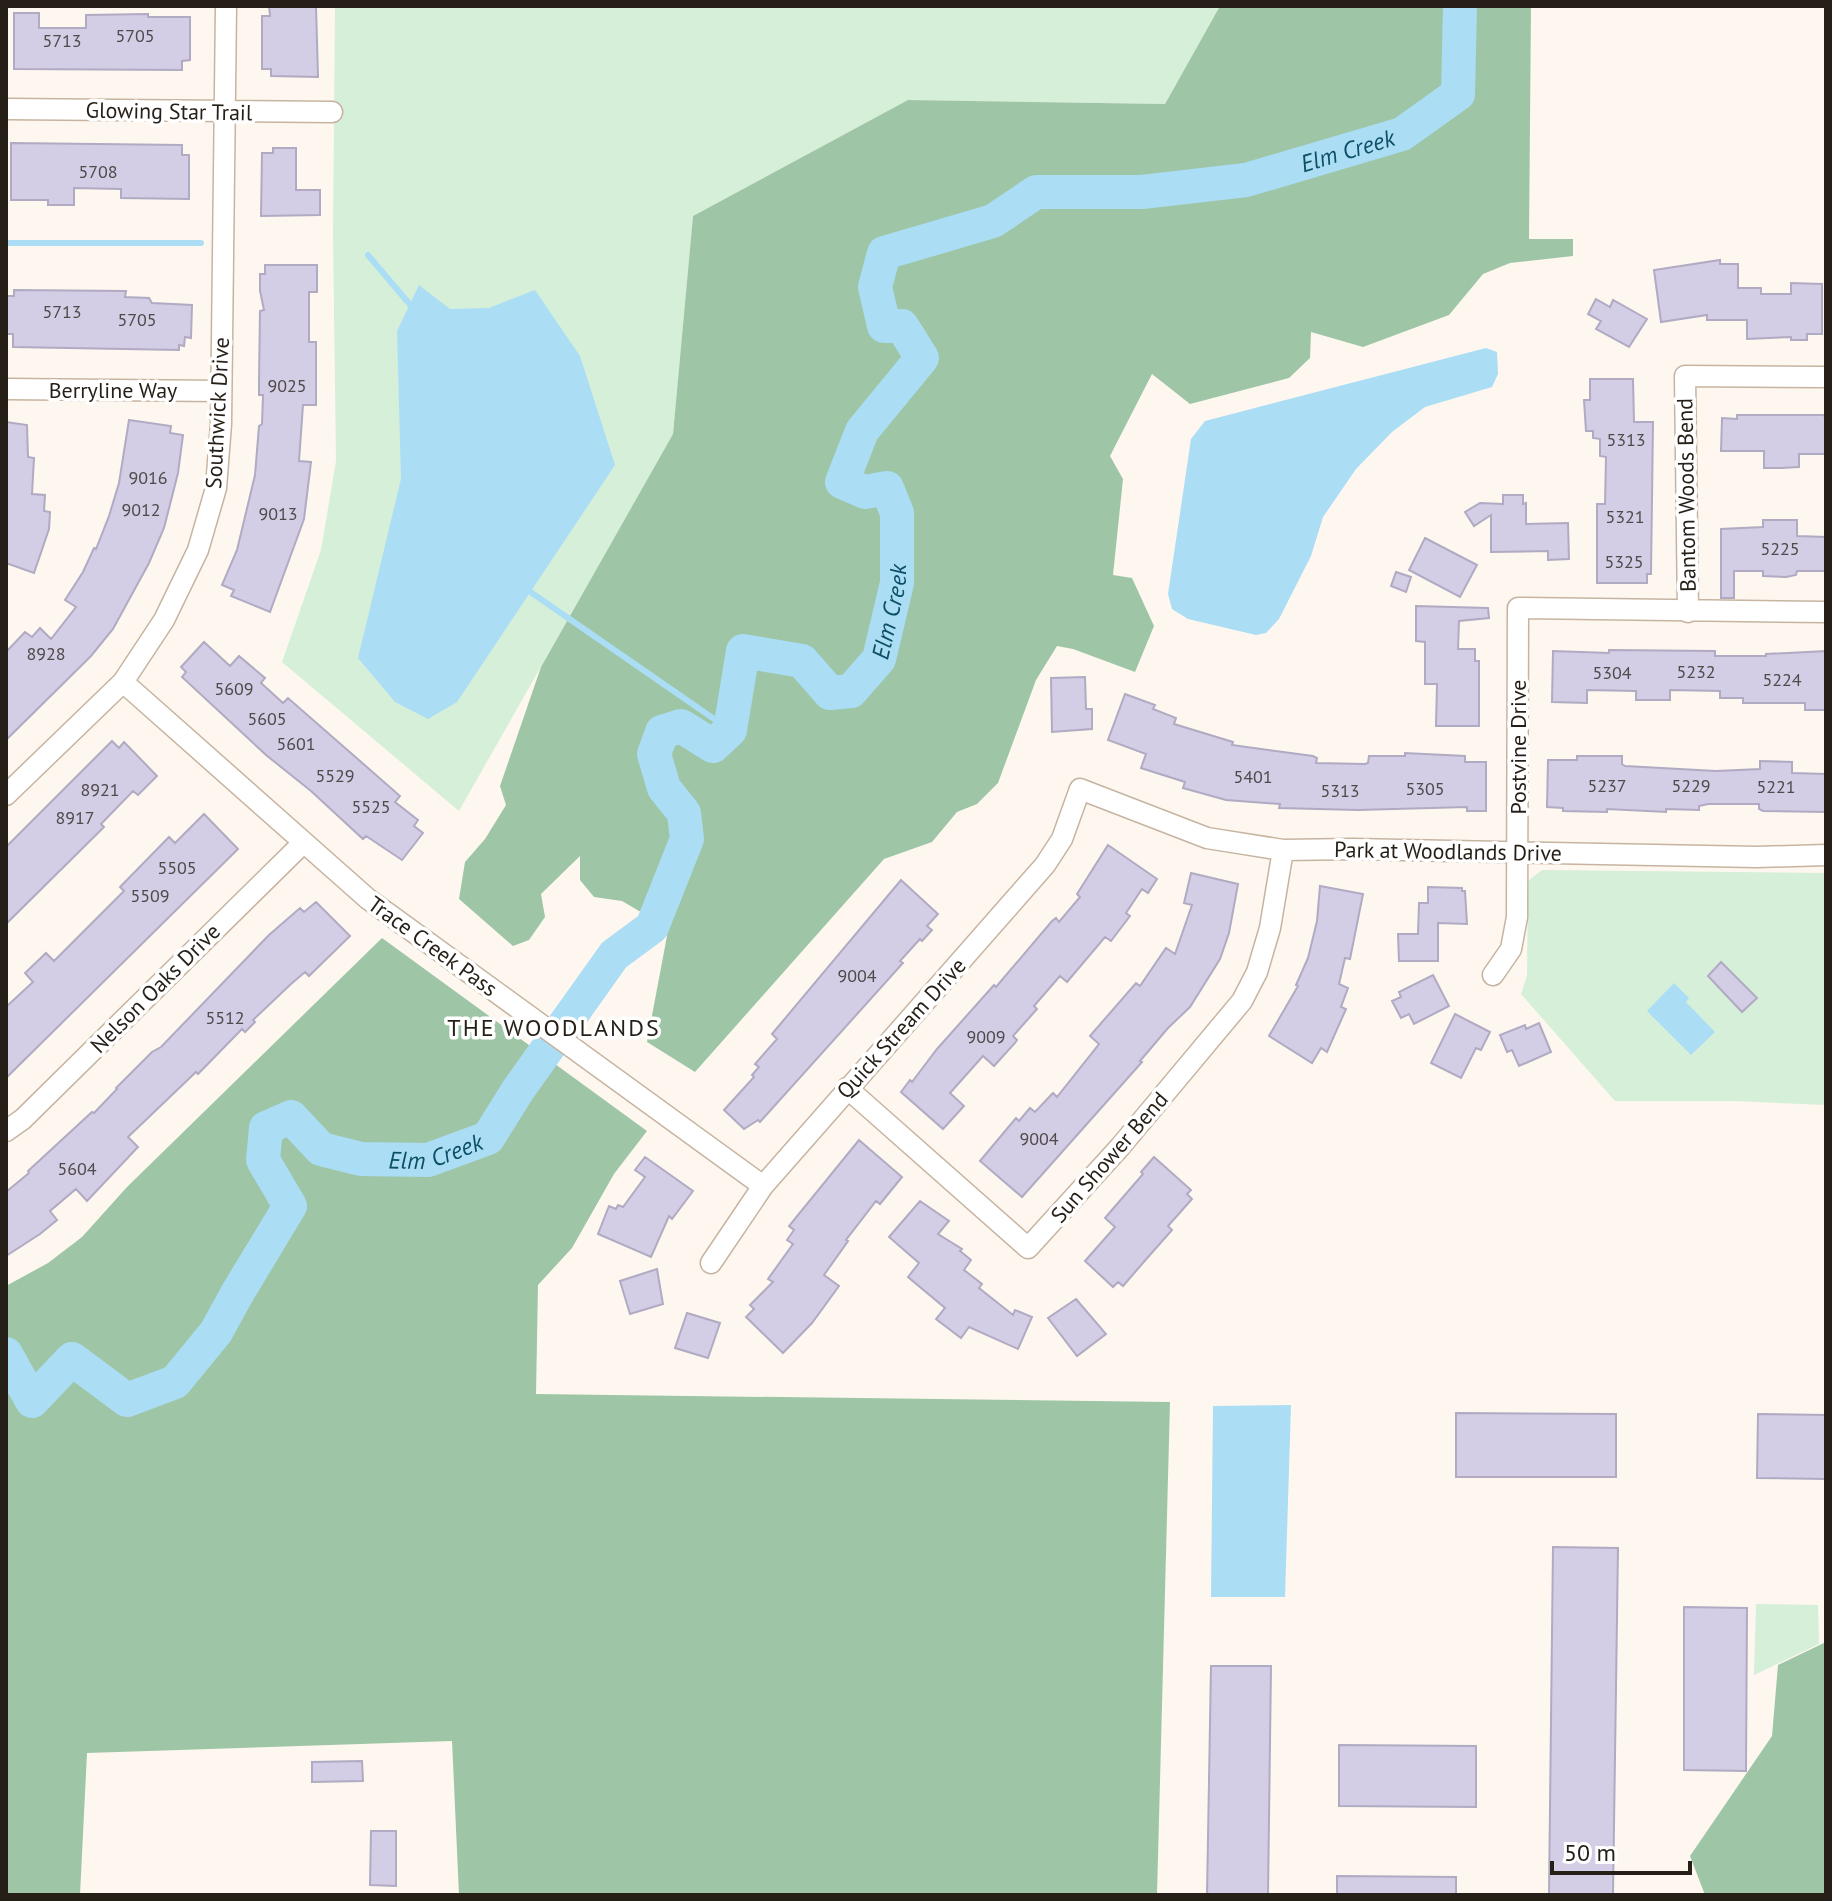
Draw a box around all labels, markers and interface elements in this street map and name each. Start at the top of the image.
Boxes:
house number: 5705 [115,24,155,47]
house number: 5713 [42,29,82,52]
street label: Glowing Star Trail [85,96,253,126]
water label: Elm Creek [1297,121,1399,179]
house number: 5708 [78,160,118,183]
house number: 5713 [42,300,82,323]
house number: 5705 [117,308,157,331]
street label: Southwick Drive [199,336,235,490]
house number: 9025 [267,374,307,397]
street label: Berryline Way [49,376,178,404]
street label: Bantom Woods Bend [1670,398,1702,592]
house number: 5313 [1606,428,1646,451]
house number: 9016 [128,466,168,489]
house number: 9012 [121,498,161,521]
house number: 9013 [258,502,298,525]
house number: 5321 [1605,505,1645,528]
house number: 5225 [1760,537,1800,560]
house number: 5325 [1604,550,1644,573]
water label: Elm Creek [864,563,913,662]
house number: 8928 [26,642,66,665]
house number: 5232 [1676,660,1716,683]
house number: 5304 [1592,661,1632,684]
house number: 5224 [1762,668,1802,691]
house number: 5609 [214,677,254,700]
street label: Postvine Drive [1504,680,1532,814]
house number: 5605 [247,707,287,730]
house number: 5601 [276,732,316,755]
house number: 5529 [315,764,355,787]
house number: 5401 [1233,765,1273,788]
house number: 5237 [1587,774,1627,797]
house number: 5229 [1671,774,1711,797]
house number: 5221 [1756,775,1796,798]
house number: 5305 [1405,777,1445,800]
house number: 8921 [80,778,120,801]
house number: 5313 [1320,779,1360,802]
house number: 5525 [351,795,391,818]
house number: 8917 [55,806,95,829]
street label: Park at Woodlands Drive [1334,835,1562,867]
house number: 5505 [157,856,197,879]
house number: 5509 [130,884,170,907]
street label: Trace Creek Pass [363,890,503,1002]
street label: Nelson Oaks Drive [84,917,226,1059]
street label: Quick Stream Drive [830,952,972,1104]
house number: 9004 [837,964,877,987]
house number: 5512 [205,1006,245,1029]
district label: THE WOODLANDS [447,1012,661,1043]
house number: 9009 [966,1025,1006,1048]
street label: Sun Shower Bend [1044,1086,1174,1228]
water label: Elm Creek [388,1125,488,1175]
house number: 9004 [1019,1127,1059,1150]
house number: 5604 [57,1157,97,1180]
scale bar [1552,1825,1690,1875]
text: 50 m [1564,1837,1616,1868]

